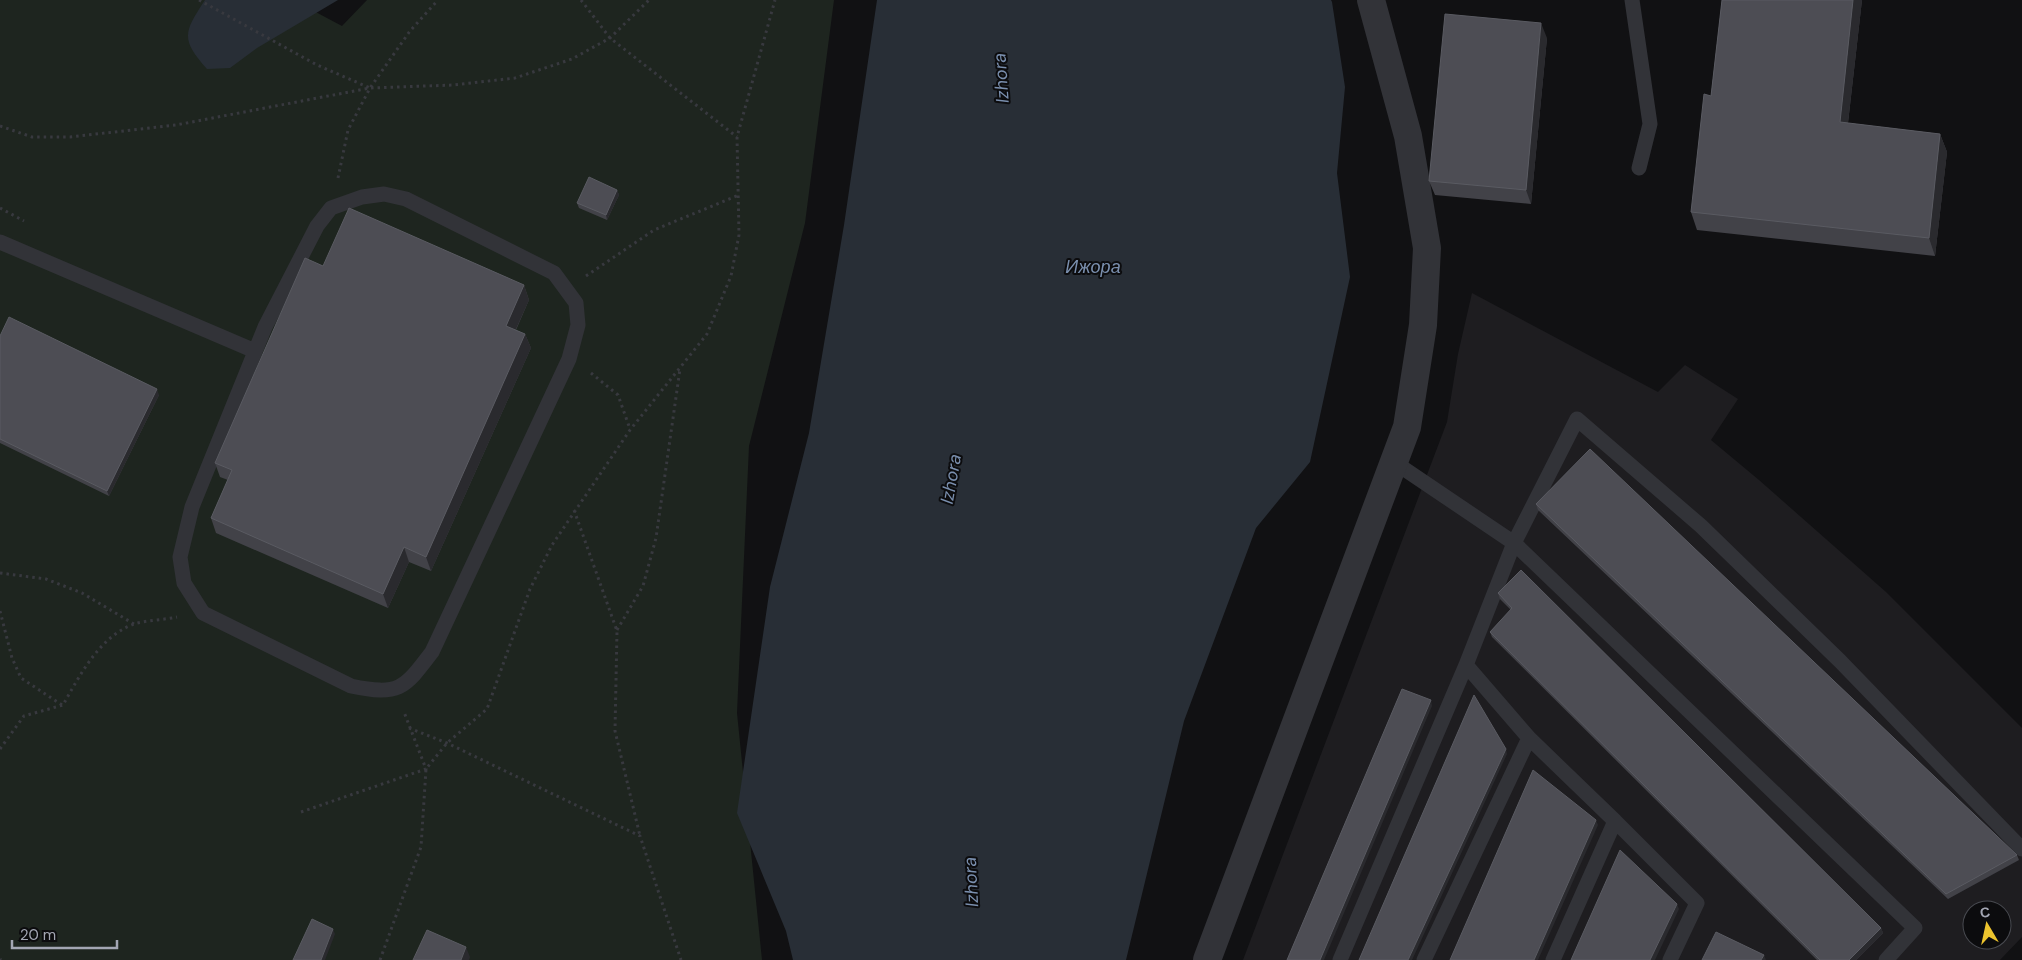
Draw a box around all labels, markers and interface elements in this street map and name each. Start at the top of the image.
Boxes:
water label: Izhora [987,52,1015,104]
water label: Ижора [1065,255,1121,279]
water label: Izhora [935,452,967,506]
water label: Izhora [958,856,984,908]
north arrow [1962,900,2012,950]
text: С [1979,902,1991,922]
scale bar [12,918,118,950]
text: 20 m [20,925,56,945]

